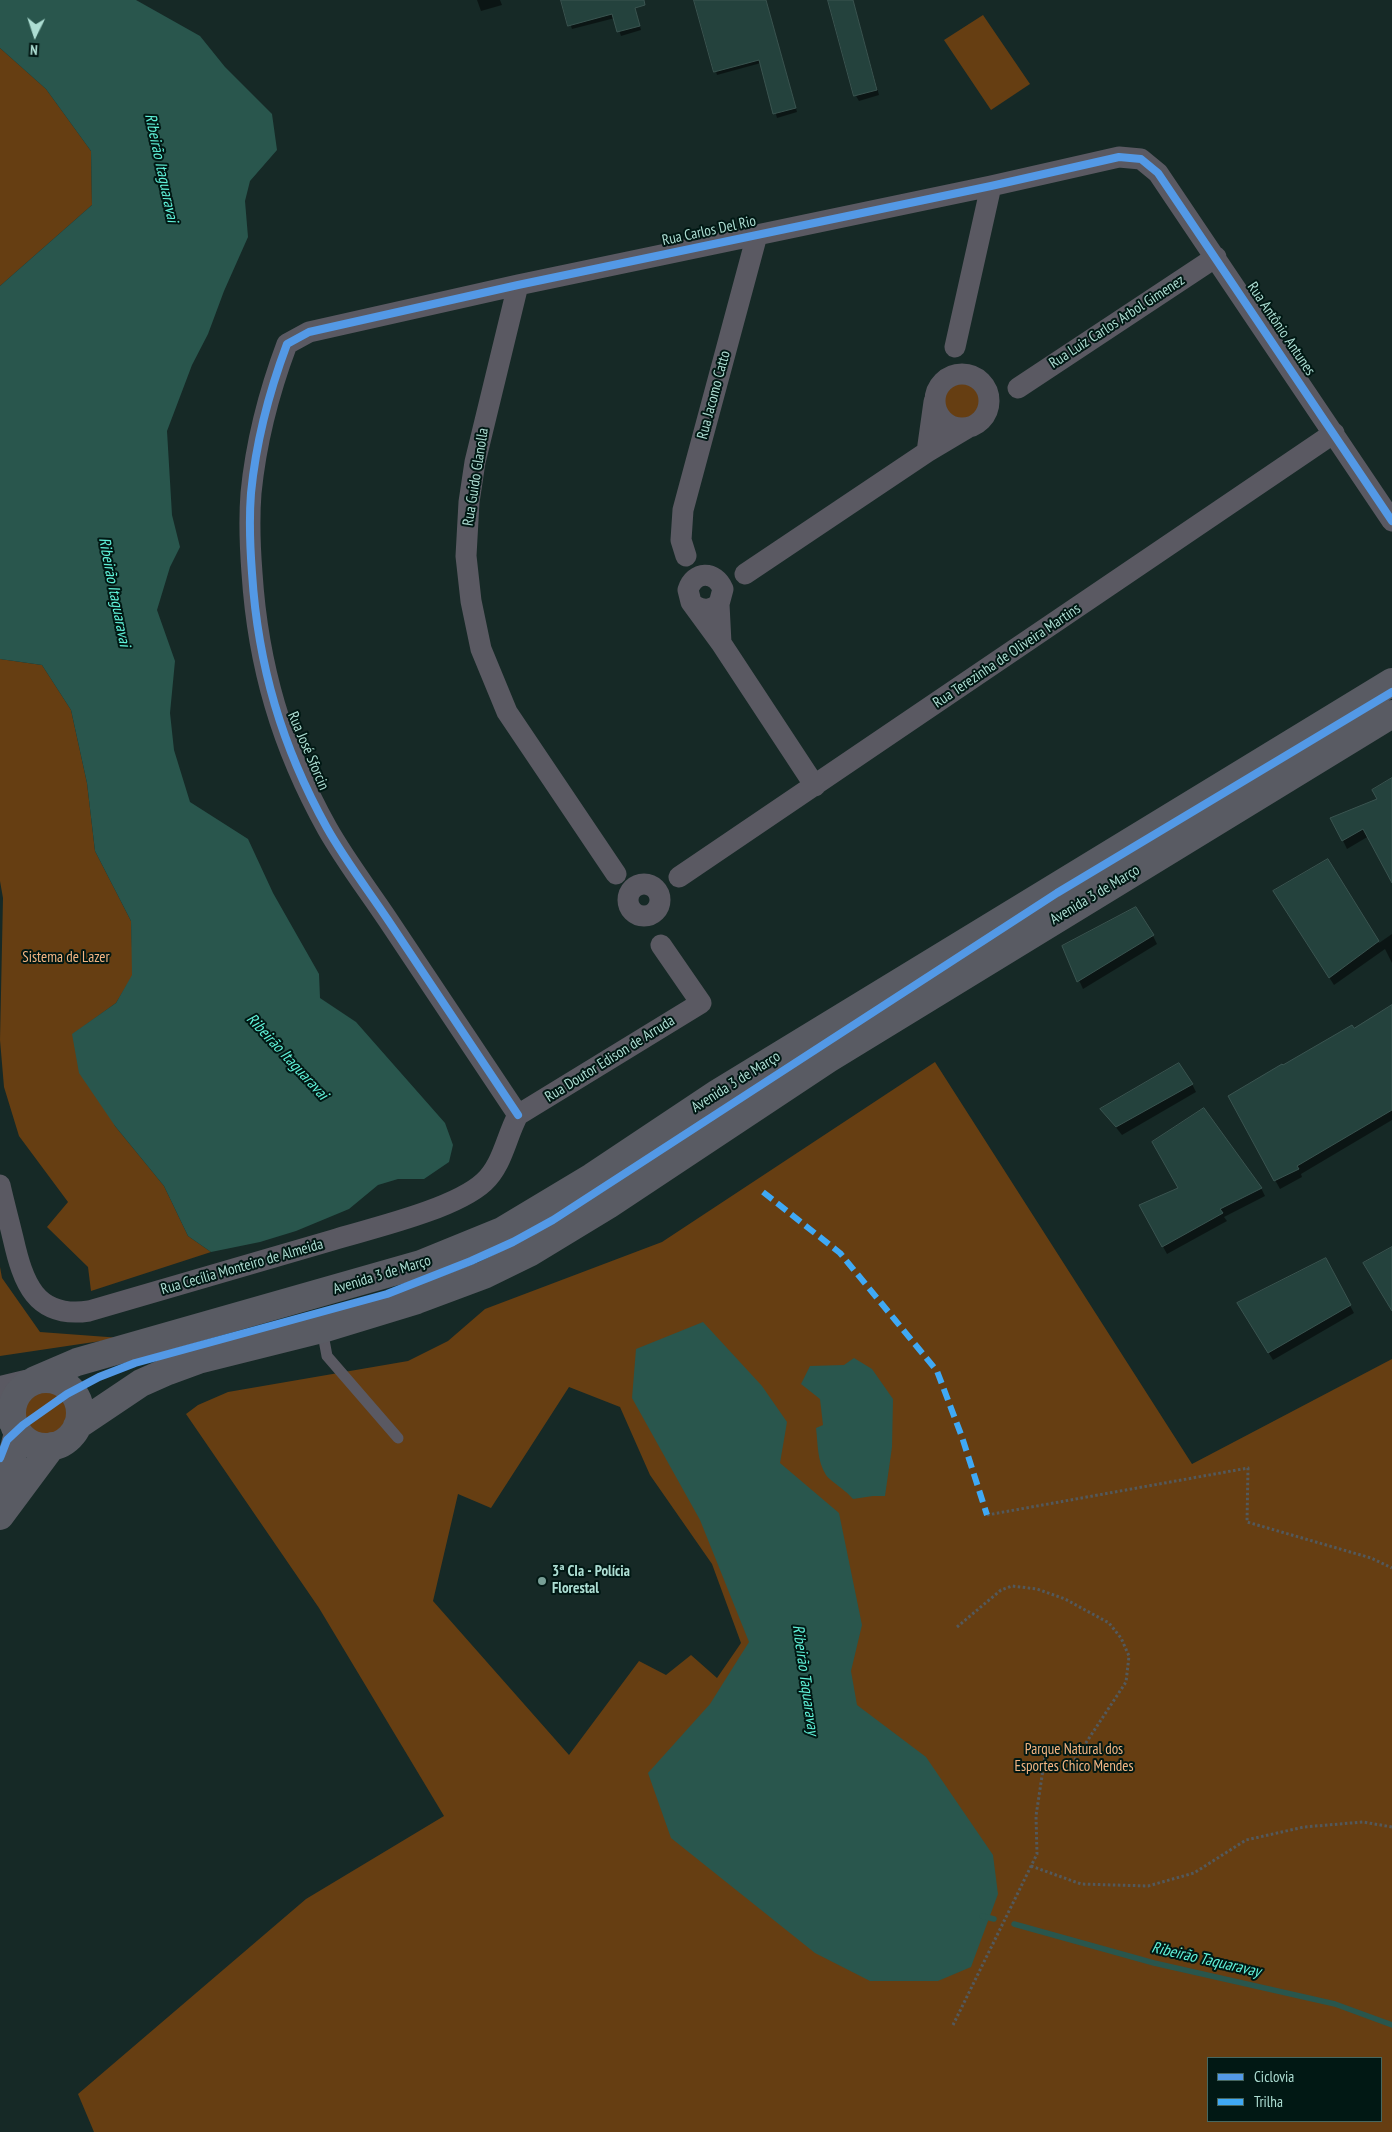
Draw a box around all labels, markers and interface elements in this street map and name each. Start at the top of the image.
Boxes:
north arrow [10,10,60,60]
text: N [30,41,38,59]
water label: Ribeirão Itaguaravai [140,112,182,224]
street label: Rua Carlos Del Rio [660,212,758,250]
street label: Rua Luiz Carlos Arbol Gimenez [1046,271,1188,373]
street label: Rua Antônio Antunes [1243,279,1319,379]
street label: Rua Jacomo Catto [694,349,734,441]
street label: Rua Guido Glanolla [459,427,493,527]
water label: Ribeirão Itaguaravai [94,536,134,648]
street label: Rua Terezinha de Oliveira Martins [930,600,1084,712]
street label: Rua José Sforcin [283,709,333,793]
street label: Avenida 3 de Março [1047,861,1143,929]
park label: Sistema de Lazer [22,949,110,967]
water label: Ribeirão Itaguaravai [242,1010,332,1104]
street label: Rua Doutor Edison de Arruda [542,1012,678,1106]
street label: Avenida 3 de Março [688,1048,784,1116]
street label: Rua Cecília Monteiro de Almeida [159,1235,325,1299]
street label: Avenida 3 de Março [331,1252,433,1298]
place label: 3ª CIa - Polícia Florestal [552,1563,630,1598]
marker: 3ª CIa - Polícia Florestal [536,1575,548,1587]
water label: Ribeirão Taquaravay [788,1624,822,1736]
park label: Parque Natural dos Esportes Chico Mendes [1015,1741,1133,1776]
water label: Ribeirão Taquaravay [1150,1938,1262,1982]
legend [1207,2057,1382,2122]
text: Ciclovia [1254,2067,1294,2086]
text: Trilha [1254,2092,1283,2111]

